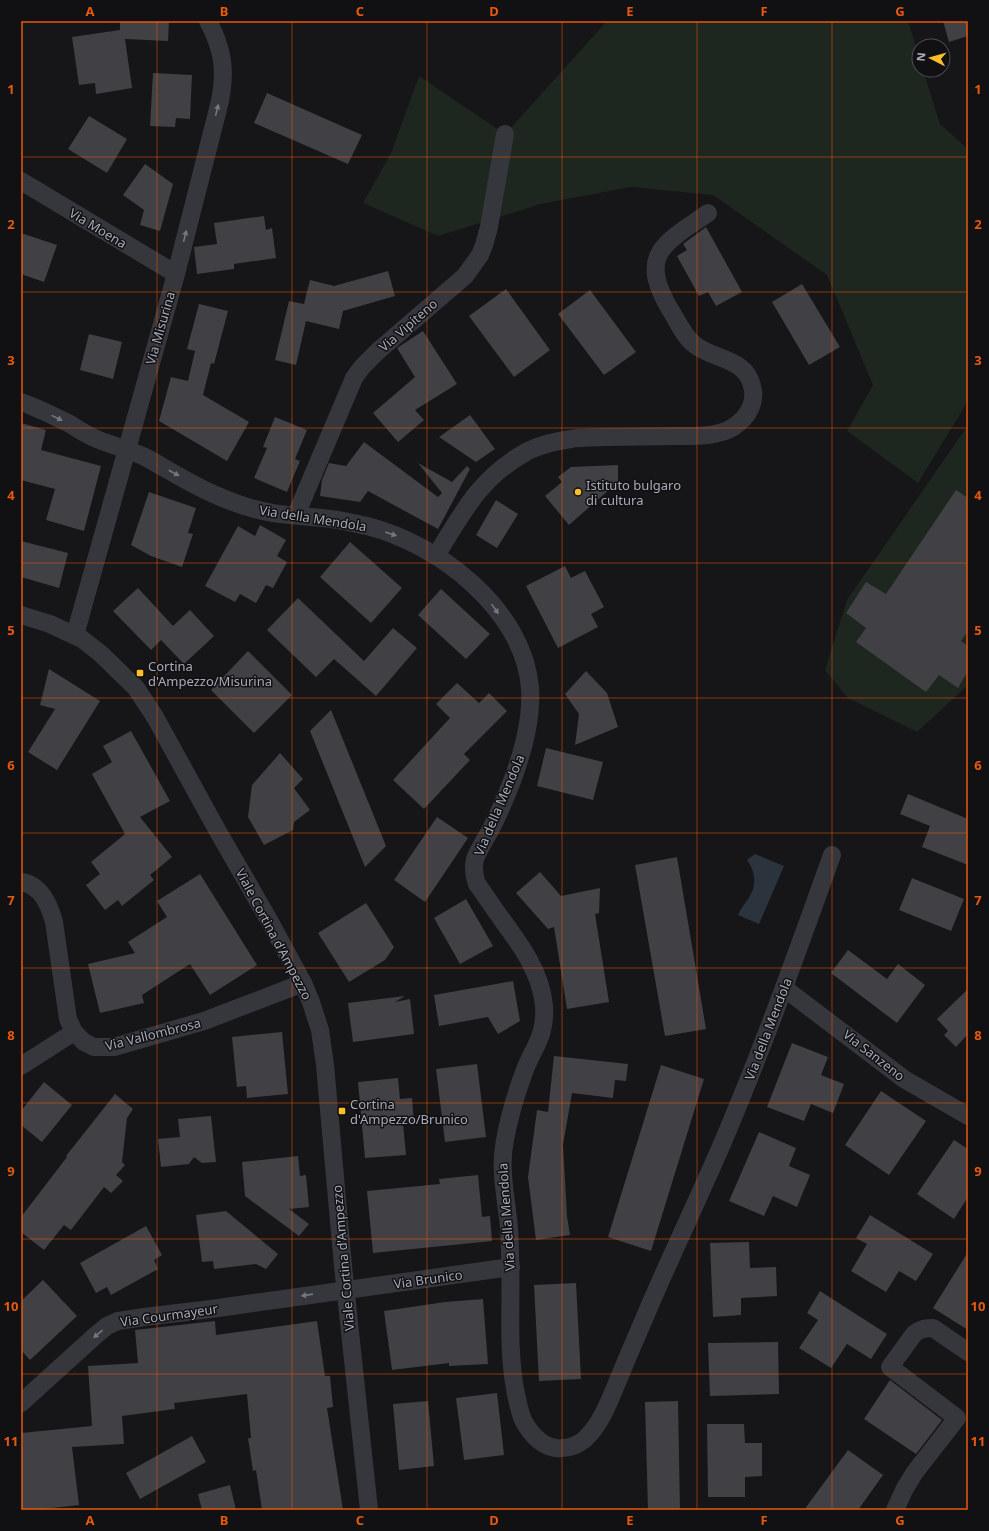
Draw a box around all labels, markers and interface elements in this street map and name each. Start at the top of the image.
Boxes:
text: A [86,2,95,20]
text: B [220,2,228,20]
text: C [356,2,364,20]
text: D [489,2,499,20]
text: E [626,2,634,20]
text: F [760,2,768,20]
text: G [895,2,905,20]
north arrow [911,38,951,78]
text: N [913,52,928,62]
text: 1 [7,80,15,98]
text: 1 [974,80,982,98]
one-way arrow [215,104,221,116]
street label: Via Moena [66,204,130,252]
text: 2 [7,215,15,233]
text: 2 [974,215,982,233]
one-way arrow [182,230,188,242]
street label: Via Misurina [141,289,179,367]
street label: Via Vipiteno [375,294,441,355]
text: 3 [7,351,15,369]
text: 3 [974,351,982,369]
one-way arrow [51,415,62,421]
one-way arrow [168,470,180,476]
place label: Istituto bulgaro di cultura [586,476,681,509]
text: 4 [7,486,15,504]
text: 4 [974,486,982,504]
marker: Istituto bulgaro di cultura [573,487,583,497]
street label: Via della Mendola [258,501,368,535]
one-way arrow [385,532,397,538]
one-way arrow [491,603,500,614]
text: 5 [7,621,15,639]
text: 5 [974,621,982,639]
place label: Cortina d'Ampezzo/Misurina [148,657,272,690]
marker: Cortina d'Ampezzo/Misurina [135,668,145,678]
street label: Via della Mendola [470,752,528,858]
text: 6 [7,756,15,774]
text: 6 [974,756,982,774]
street label: Viale Cortina d'Ampezzo [232,865,316,1003]
text: 7 [7,891,15,909]
text: 7 [974,891,982,909]
street label: Via della Mendola [740,975,796,1083]
street label: Via Vallombrosa [103,1013,203,1055]
street label: Via Sanzeno [839,1025,909,1085]
text: 8 [7,1026,15,1044]
text: 8 [974,1026,982,1044]
place label: Cortina d'Ampezzo/Brunico [350,1095,468,1128]
marker: Cortina d'Ampezzo/Brunico [337,1106,347,1116]
text: 9 [7,1162,15,1180]
street label: Via della Mendola [493,1162,519,1272]
text: 9 [974,1162,982,1180]
street label: Viale Cortina d'Ampezzo [328,1184,358,1332]
street label: Via Brunico [392,1265,464,1293]
one-way arrow [301,1292,313,1298]
text: 10 [4,1297,18,1315]
text: 10 [971,1297,985,1315]
street label: Via Courmayeur [119,1299,219,1331]
one-way arrow [93,1329,104,1338]
text: 11 [4,1432,18,1450]
text: 11 [971,1432,985,1450]
text: A [86,1511,95,1529]
text: B [220,1511,228,1529]
text: C [356,1511,364,1529]
text: D [489,1511,499,1529]
text: E [626,1511,634,1529]
text: F [760,1511,768,1529]
text: G [895,1511,905,1529]

